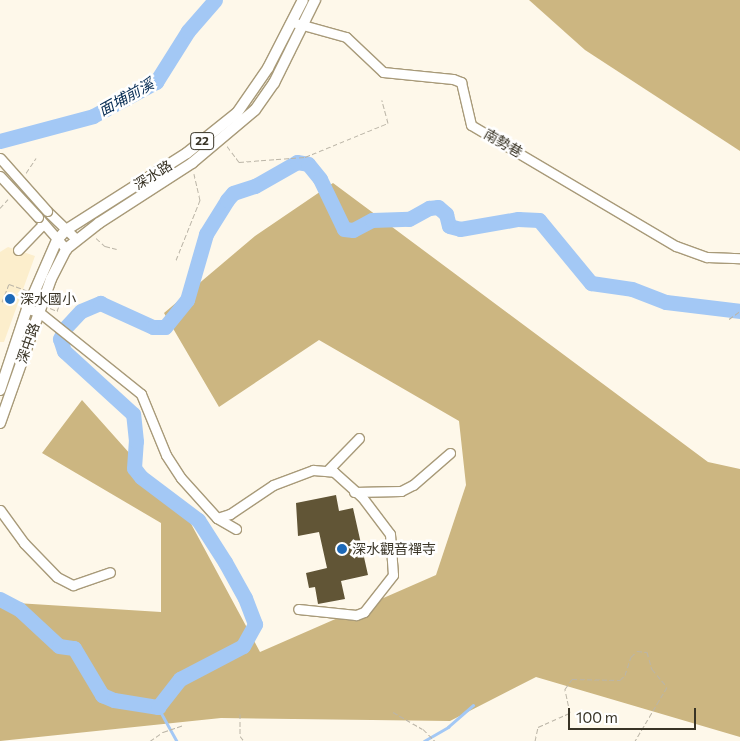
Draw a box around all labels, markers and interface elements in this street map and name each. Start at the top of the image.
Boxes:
water label: 面埔前溪 [95,75,157,119]
street label: 南勢巷 [481,125,525,161]
road number: 22 [190,132,214,150]
street label: 深水路 [131,157,175,193]
place label: 深水國小 [20,291,76,307]
marker: 深水國小 [4,293,16,305]
street label: 深中路 [13,320,43,366]
place label: 深水觀音禪寺 [352,541,436,557]
marker: 深水觀音禪寺 [336,543,348,555]
scale bar [570,698,698,730]
text: 100 m [576,708,618,726]

